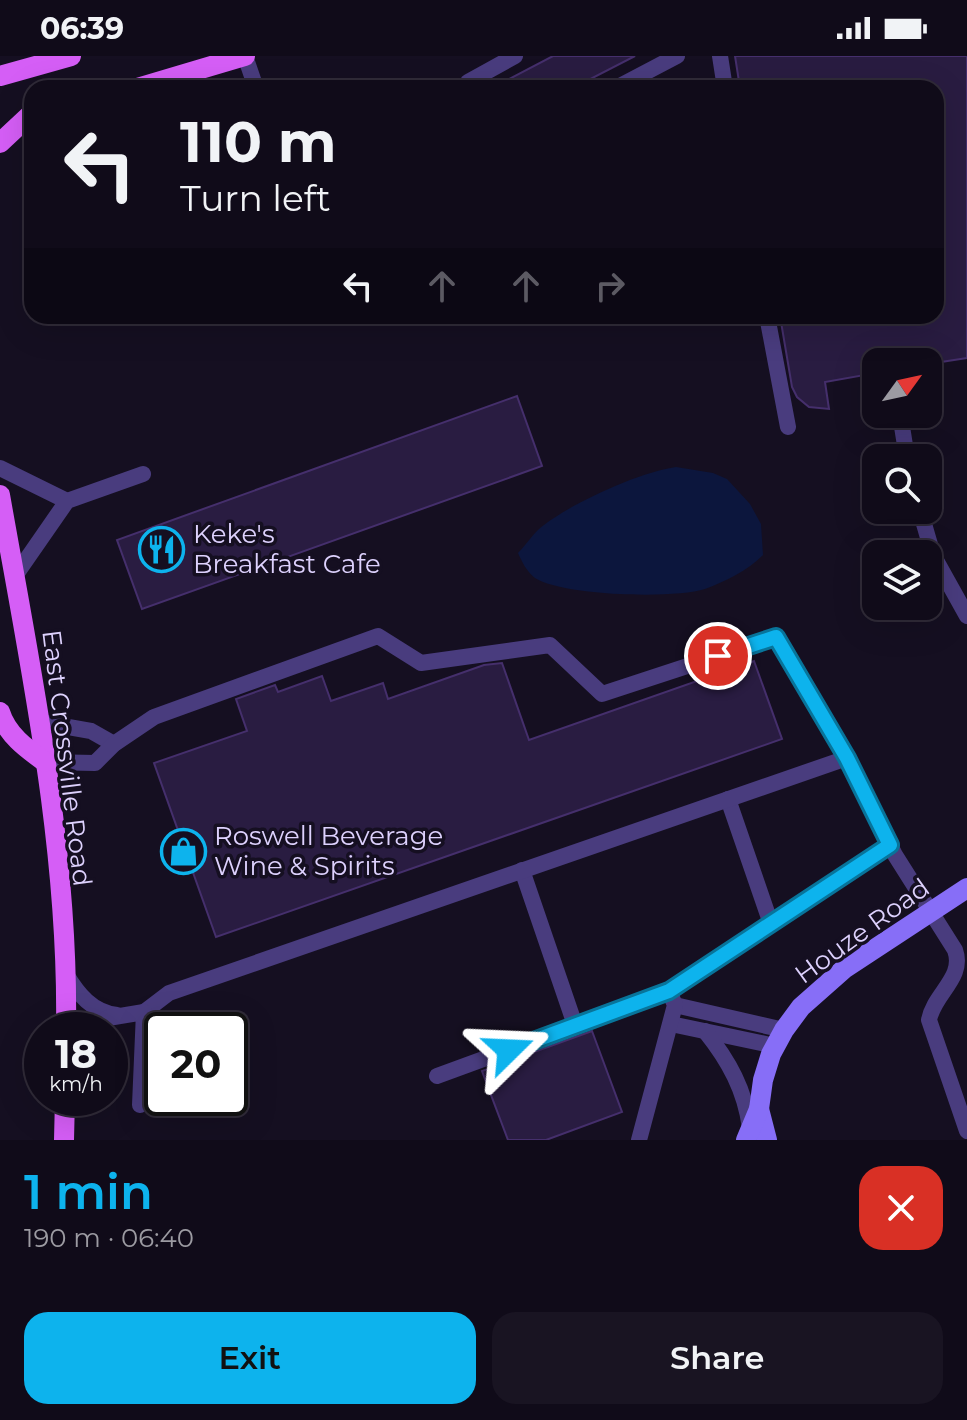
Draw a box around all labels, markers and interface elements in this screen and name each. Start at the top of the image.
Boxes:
text: 06:39 [40,10,124,47]
text: 110 m [180,108,337,176]
icon: left [48,112,152,216]
text: Turn left [180,176,331,220]
icon: left [336,264,380,308]
icon: ahead [420,264,464,308]
icon: ahead [504,264,548,308]
icon: right [588,264,632,308]
north arrow [862,348,942,428]
map controls [862,348,942,620]
button: search [862,444,942,524]
place label: Keke's Breakfast Cafe [193,518,381,580]
restaurant icon: Keke's Breakfast Cafe [138,525,186,573]
button: layers [862,540,942,620]
pin [684,622,752,690]
street label: East Crossville Road [35,628,99,888]
icon: arrive [696,634,740,678]
place label: Roswell Beverage Wine & Spirits [214,820,443,882]
shop icon: Roswell Beverage Wine & Spirits [159,827,207,875]
street label: Houze Road [788,871,936,991]
position arrow [467,1008,551,1092]
speed limit sign: 20 [144,1012,248,1116]
text: 18 [55,1029,97,1078]
text: km/h [49,1072,103,1096]
text: 1 min [24,1163,153,1221]
button: close [859,1166,943,1250]
text: 190 m · 06:40 [24,1222,194,1254]
button: Exit [24,1312,476,1404]
button: Share [492,1312,943,1404]

